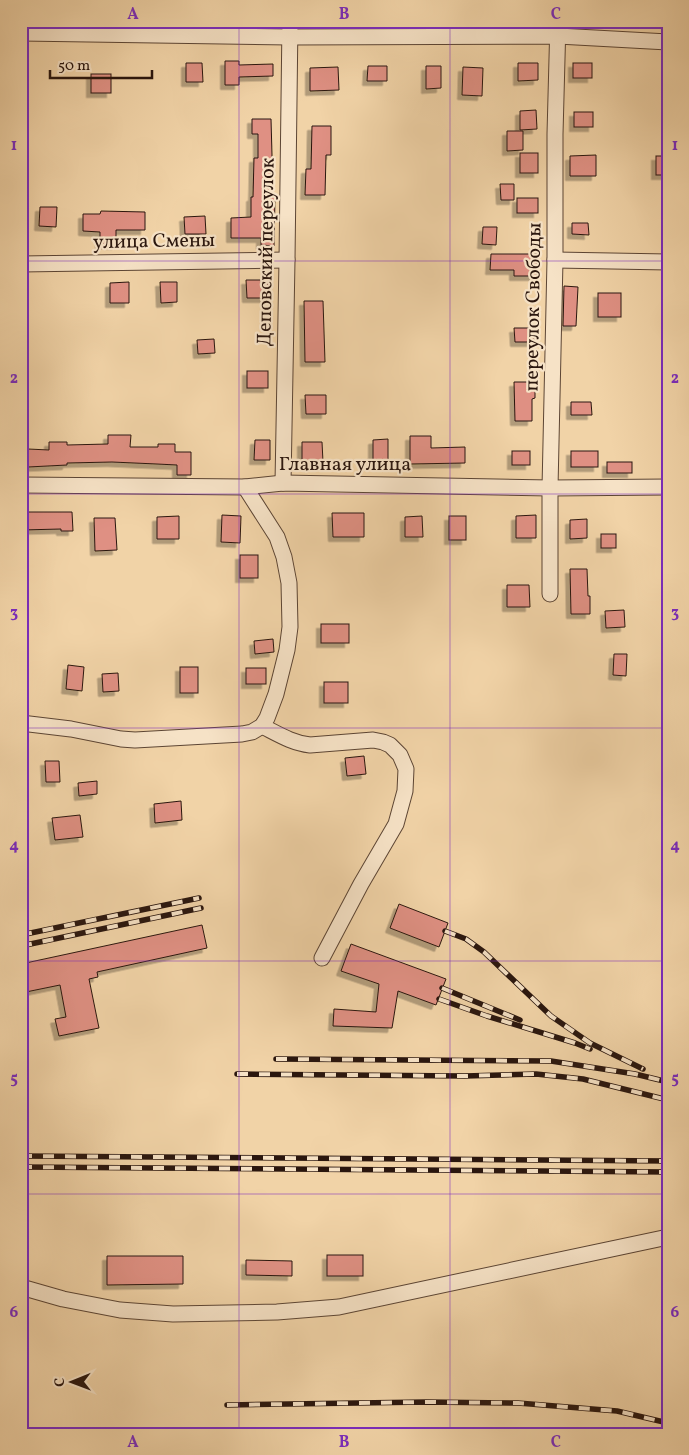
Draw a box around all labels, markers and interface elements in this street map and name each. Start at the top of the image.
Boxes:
text: A [127,4,139,26]
text: B [339,4,350,26]
text: C [551,4,561,26]
scale bar [50,48,152,80]
text: 50 m [58,56,90,77]
text: 1 [11,135,17,157]
text: 1 [672,135,678,157]
street label: Деповский переулок [251,157,283,347]
street label: переулок Свободы [519,222,549,392]
street label: улица Смены [93,227,215,257]
text: 2 [10,368,18,390]
text: 2 [671,368,679,390]
street label: Главная улица [279,451,411,479]
text: 3 [10,602,18,624]
text: 3 [671,602,679,624]
text: 4 [9,835,19,857]
text: 4 [670,835,680,857]
text: 5 [10,1068,18,1090]
text: 5 [671,1068,679,1090]
text: 6 [10,1302,19,1324]
text: 6 [671,1302,680,1324]
north arrow [48,1358,98,1408]
text: С [51,1378,70,1387]
text: A [127,1432,139,1454]
text: B [339,1432,350,1454]
text: C [551,1432,561,1454]

